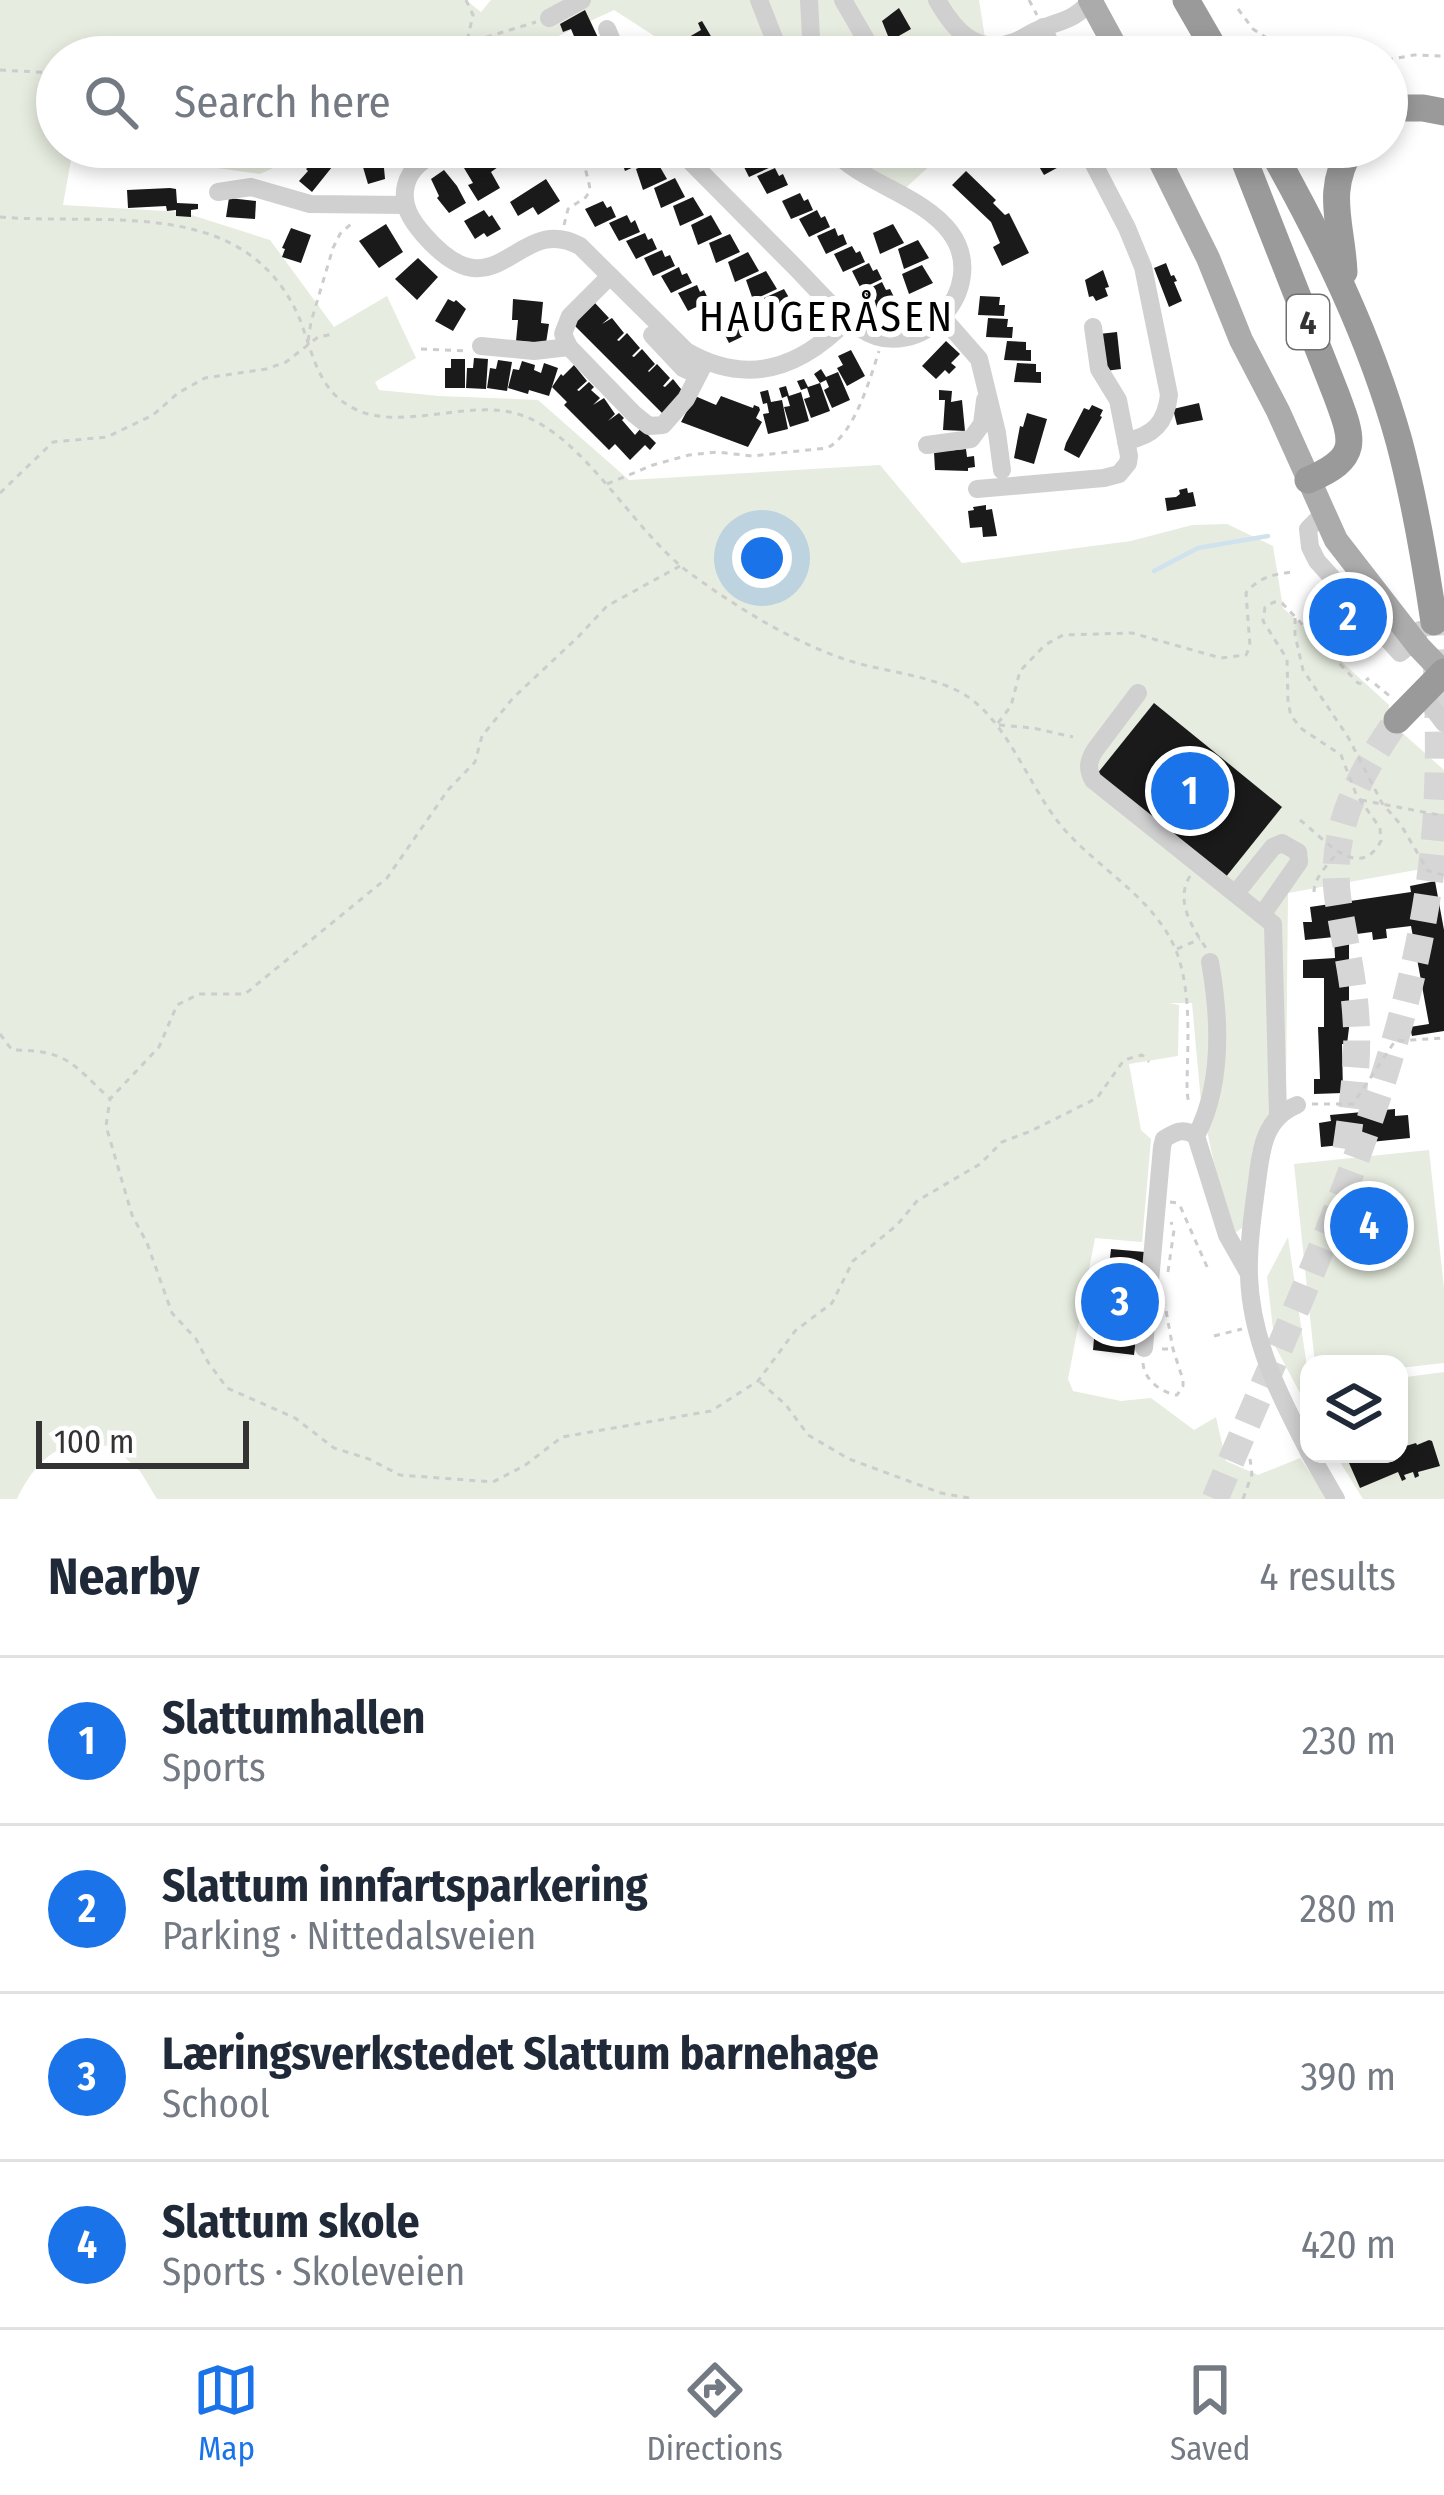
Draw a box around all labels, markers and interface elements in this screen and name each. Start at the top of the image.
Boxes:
search box [36,36,1408,168]
icon: search [78,69,144,135]
text: Search here [174,75,391,129]
district label: HAUGERÅSEN [699,290,955,342]
road number: 4 [1287,295,1329,349]
your location [732,528,792,588]
pin: 2 [1309,572,1387,662]
pin: 1 [1151,746,1229,836]
pin: 4 [1330,1181,1408,1271]
pin: 3 [1081,1257,1159,1347]
map controls [1300,1355,1408,1463]
button: layers [1300,1355,1408,1463]
scale bar [36,1415,249,1468]
text: 100 m [54,1422,134,1462]
text: Nearby [48,1546,200,1608]
text: 4 results [1259,1554,1396,1600]
text: Slattumhallen [162,1691,425,1745]
text: 1 [79,1718,95,1764]
text: 230 m [1302,1718,1396,1764]
text: Sports [162,1745,266,1791]
text: Slattum innfartsparkering [162,1859,648,1913]
text: 2 [78,1886,96,1932]
text: 280 m [1300,1886,1396,1932]
text: Parking · Nittedalsveien [162,1913,536,1959]
text: Læringsverkstedet Slattum barnehage [162,2027,879,2081]
text: 3 [78,2054,96,2100]
text: 390 m [1300,2054,1396,2100]
text: School [162,2081,270,2127]
text: Slattum skole [162,2195,419,2249]
text: 4 [77,2222,97,2268]
text: 420 m [1301,2222,1396,2268]
text: Sports · Skoleveien [162,2249,465,2295]
tab: Map [193,2357,259,2469]
tab: Directions [646,2357,783,2469]
tab: Saved [1170,2357,1250,2469]

